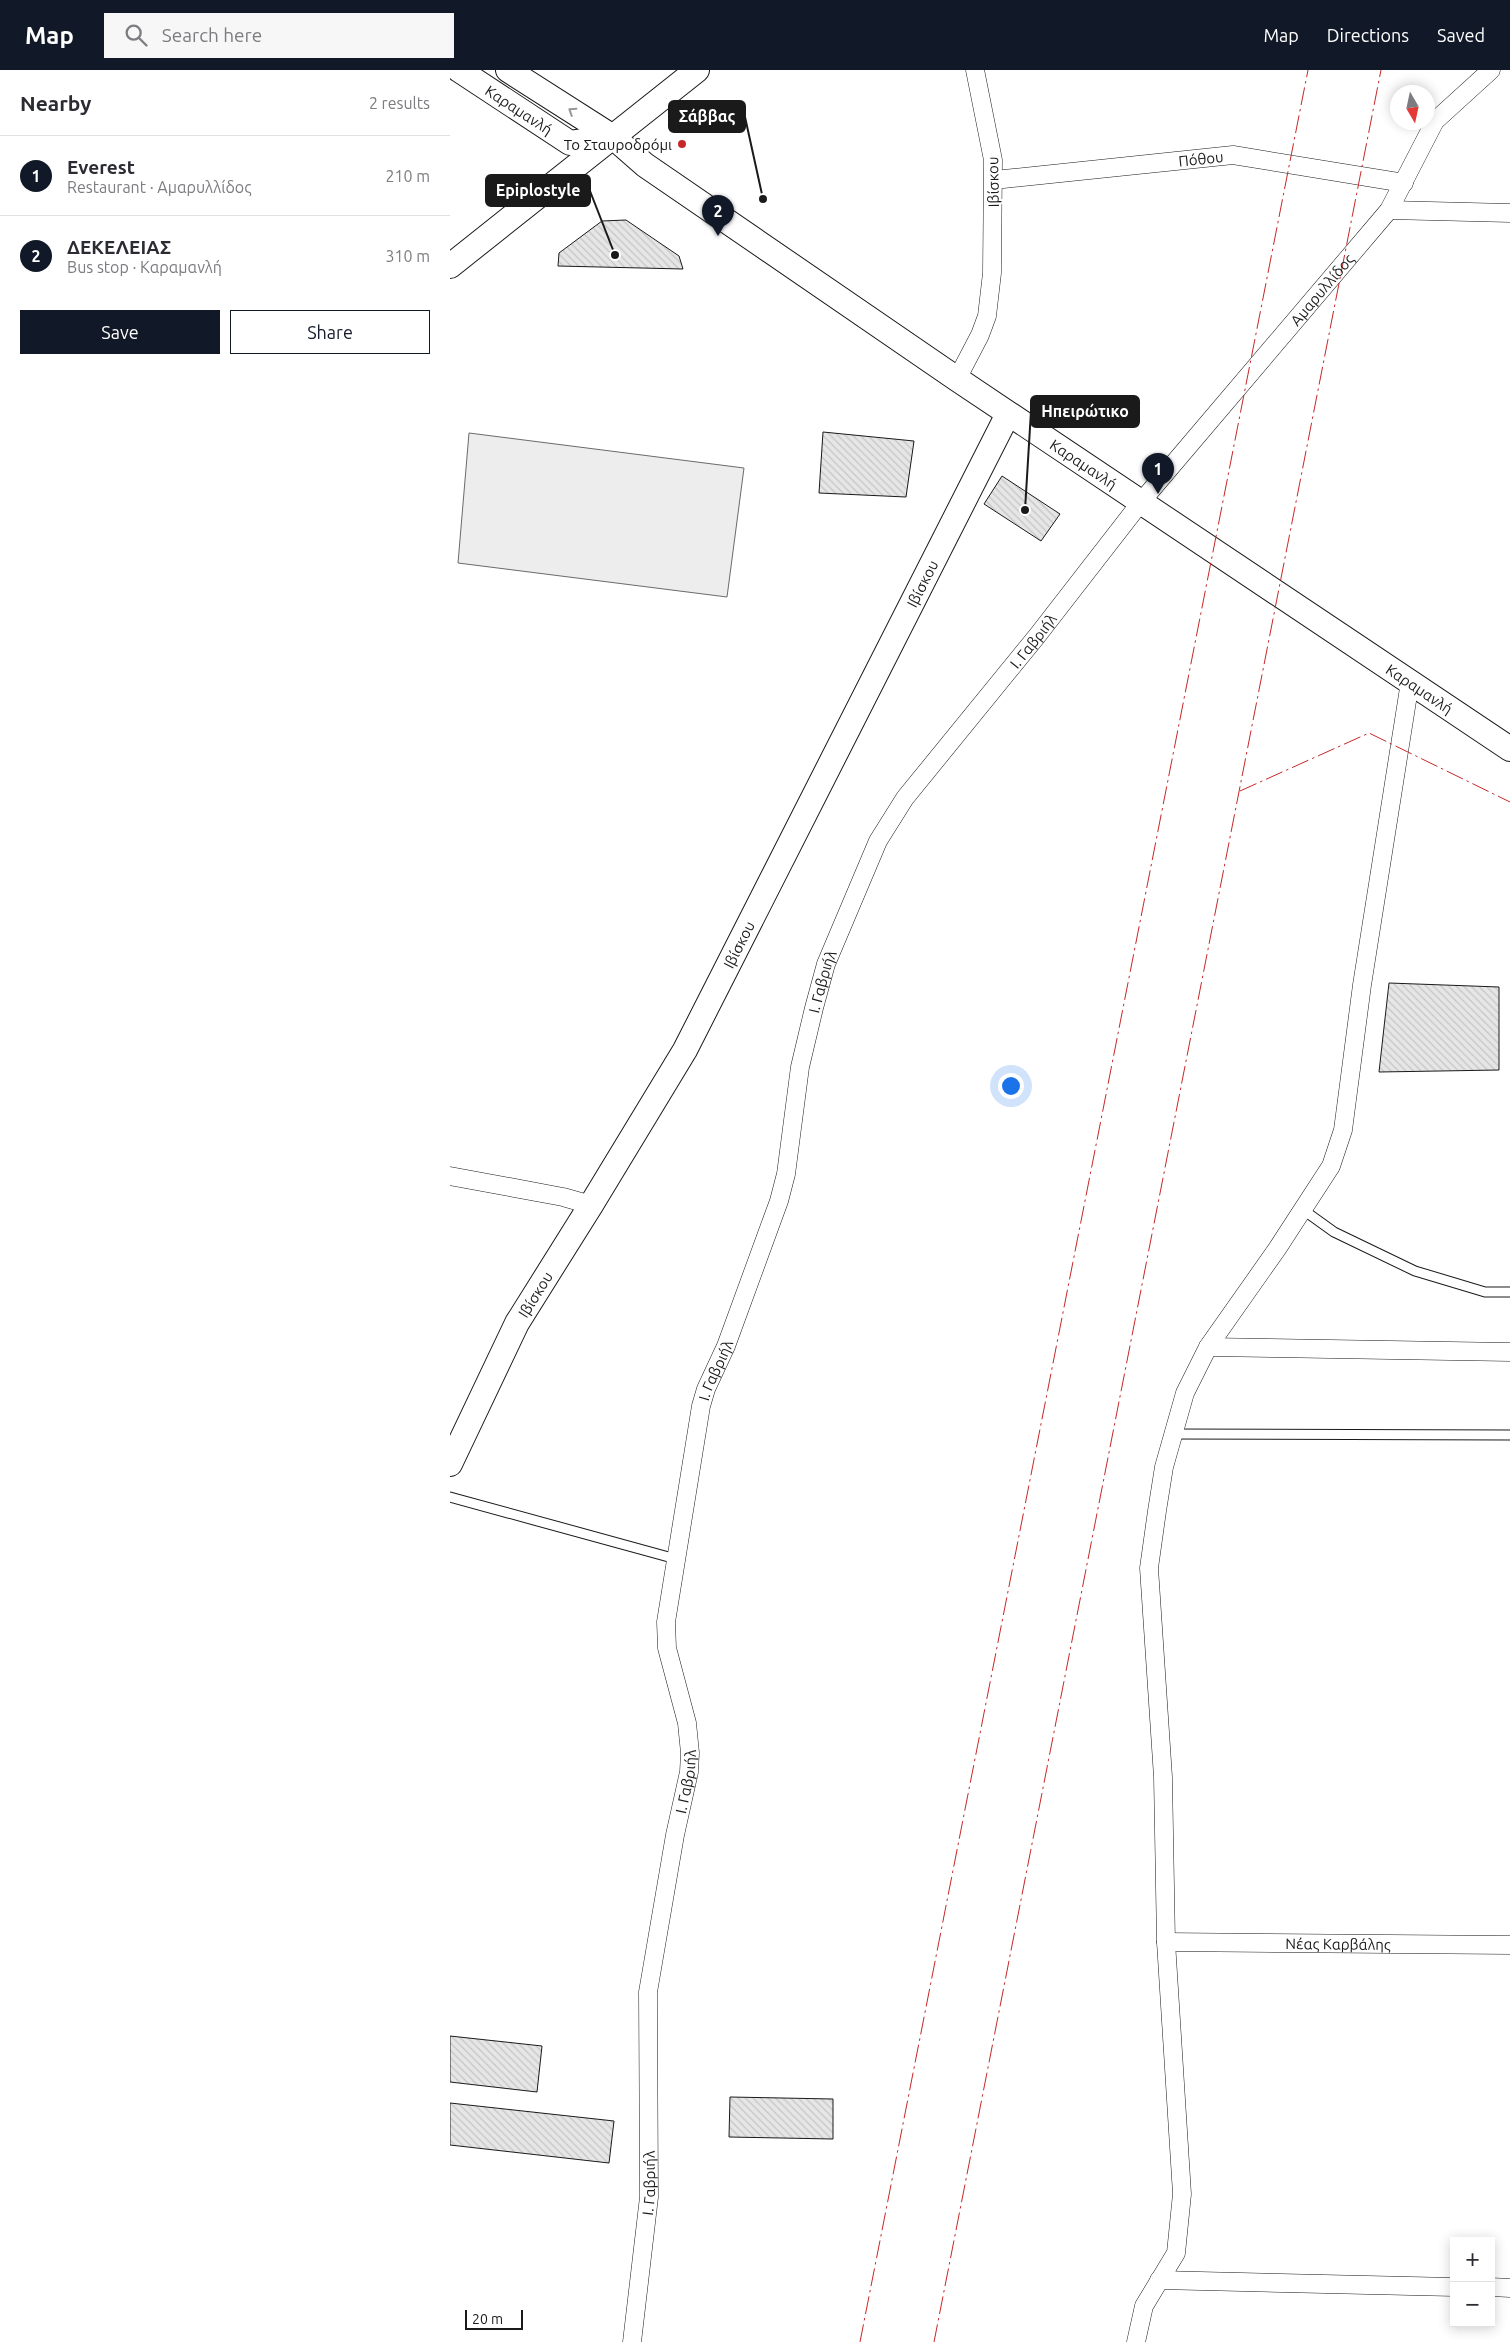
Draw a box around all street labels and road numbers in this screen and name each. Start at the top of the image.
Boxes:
street label: Καραμανλή [482,81,556,138]
street label: Πόθου [1177,148,1224,169]
street label: Ιβίσκου [984,157,1002,207]
street label: Αμαρυλλίδος [1287,250,1357,328]
street label: Καραμανλή [1047,435,1120,492]
street label: Ιβίσκου [903,557,941,610]
street label: Ι. Γαβριήλ [1006,610,1060,671]
street label: Καραμανλή [1383,660,1456,717]
street label: Ιβίσκου [720,918,758,971]
street label: Ι. Γαβριήλ [805,947,840,1015]
street label: Ιβίσκου [514,1268,556,1320]
street label: Ι. Γαβριήλ [695,1337,736,1402]
street label: Ι. Γαβριήλ [672,1749,699,1815]
street label: Νέας Καρβάλης [1285,1935,1391,1952]
street label: Ι. Γαβριήλ [638,2150,658,2216]

